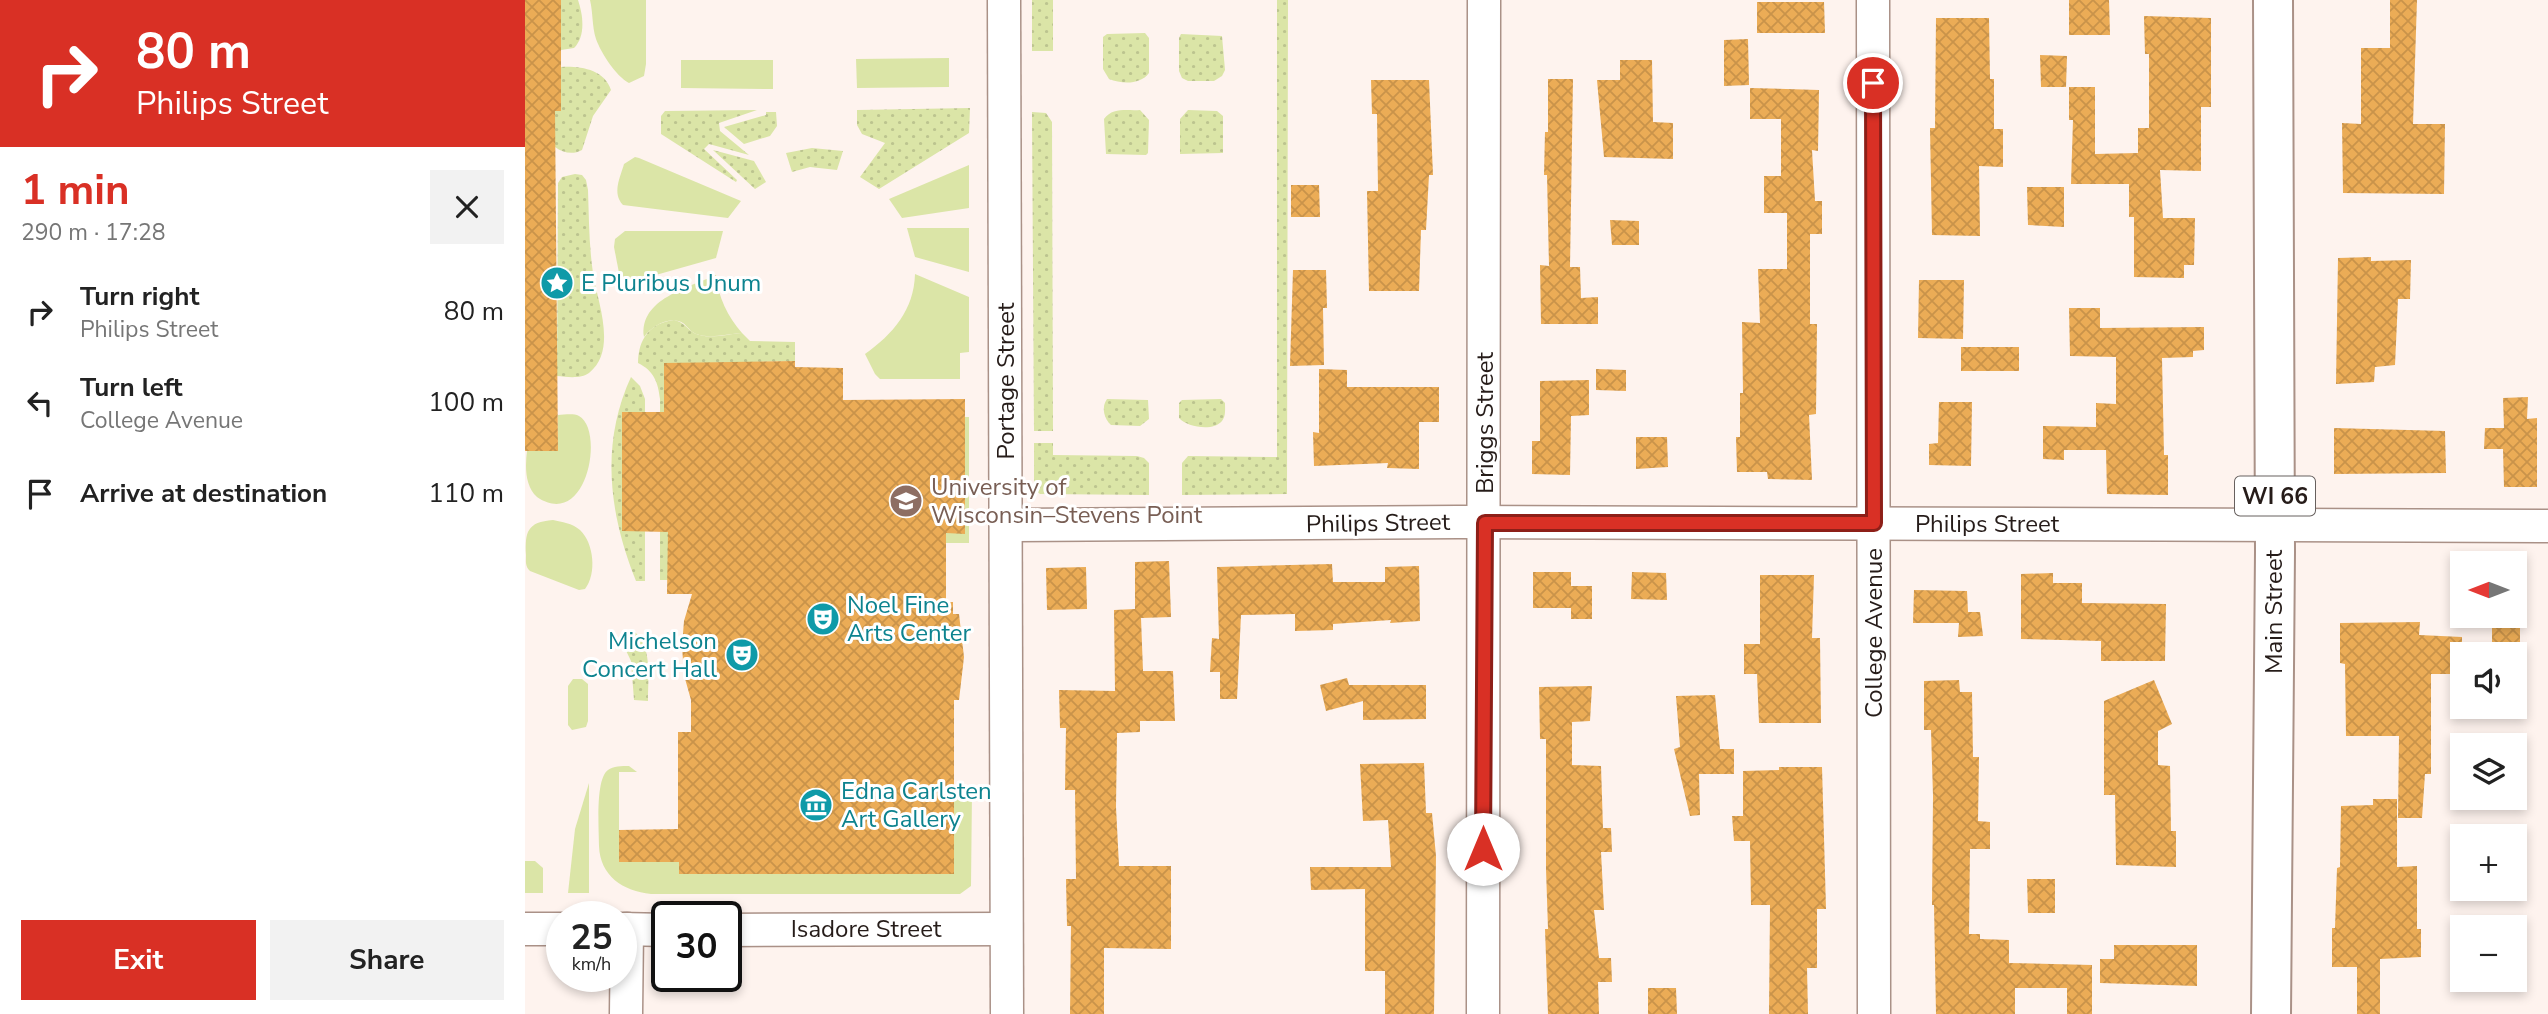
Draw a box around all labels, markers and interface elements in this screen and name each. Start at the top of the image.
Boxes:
text: 80 m [136,18,251,85]
icon: right [21,28,112,119]
pin [1843,53,1903,113]
icon: arrive [1854,64,1892,102]
text: Philips Street [136,82,328,125]
text: 1 min [21,162,130,219]
button: close [430,170,504,244]
text: 290 m · 17:28 [21,217,166,248]
place icon: E Pluribus Unum [538,264,576,302]
place label: E Pluribus Unum [581,267,761,299]
text: Turn right [80,279,199,314]
icon: right [21,293,59,331]
text: 80 m [444,294,504,329]
street label: Portage Street [990,302,1022,459]
text: Philips Street [80,314,218,345]
street label: Briggs Street [1469,352,1501,494]
text: Turn left [80,370,183,405]
icon: left [21,384,59,422]
text: 100 m [428,385,504,420]
text: College Avenue [80,405,243,436]
place label: University of Wisconsin–Stevens Point [931,471,1203,531]
icon: arrive [21,475,59,513]
text: Arrive at destination [80,476,327,511]
text: 110 m [428,476,504,511]
road number: WI 66 [2235,476,2315,516]
school or university icon: University of Wisconsin–Stevens Point [887,482,925,520]
street label: Philips Street [1306,506,1451,540]
street label: Philips Street [1915,508,2060,540]
street label: College Avenue [1858,548,1890,718]
street label: Main Street [2258,549,2290,674]
north arrow [2450,551,2527,628]
map controls [2450,551,2527,992]
place label: Noel Fine Arts Center [847,589,972,649]
theatre icon: Noel Fine Arts Center [804,600,842,638]
place label: Michelson Concert Hall [582,625,717,685]
theatre icon: Michelson Concert Hall [723,636,761,674]
button: sound [2450,642,2527,719]
button: layers [2450,733,2527,810]
place label: Edna Carlsten Art Gallery [841,775,992,835]
museum icon: Edna Carlsten Art Gallery [797,786,835,824]
position arrow [1446,812,1520,886]
button: + [2450,824,2527,901]
speed limit sign: 30 [651,901,742,992]
street label: Isadore Street [791,913,942,945]
text: 25 [570,914,613,961]
button: − [2450,915,2527,992]
button: Exit [21,920,256,1000]
button: Share [270,920,504,1000]
text: km/h [572,952,611,976]

